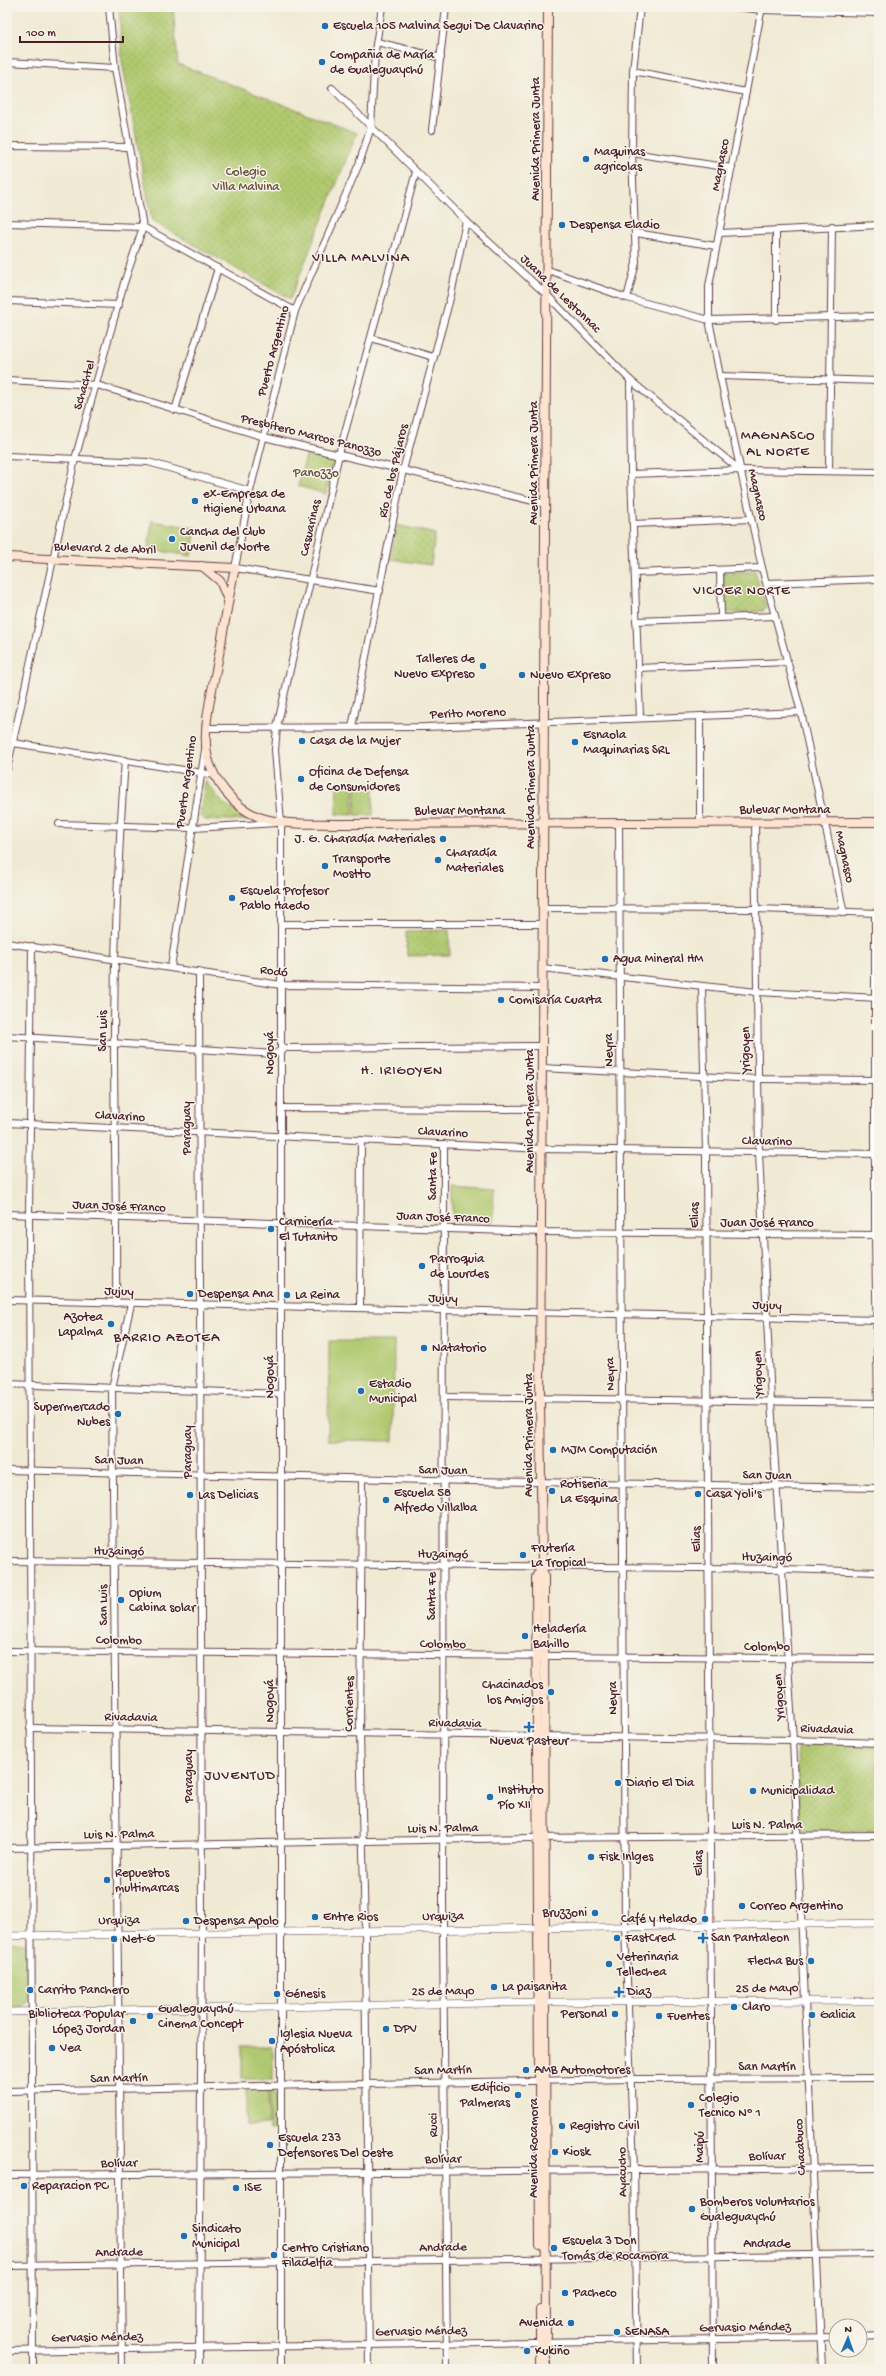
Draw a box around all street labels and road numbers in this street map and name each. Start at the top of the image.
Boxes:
street label: Avenida Primera Junta [529,76,544,201]
street label: Magnasco [709,137,733,192]
street label: Juana de Lestonnac [517,252,604,337]
street label: Puerto Argentino [254,304,293,399]
street label: Schachtel [71,358,99,412]
street label: Avenida Primera Junta [527,400,542,525]
street label: Presbítero Marcos Panozzo [238,411,383,461]
street label: Río de los Pájaros [376,421,412,519]
street label: Magnasco [744,467,770,523]
street label: Casuarinas [297,497,325,558]
street label: Bulevard 2 de Abril [53,540,156,558]
street label: Perito Moreno [429,705,507,723]
street label: Avenida Primera Junta [524,724,539,849]
street label: Puerto Argentino [173,735,201,830]
street label: Bulevar Montana [739,803,831,818]
street label: Bulevar Montana [414,804,506,819]
street label: Magnasco [831,830,857,885]
street label: Rodó [259,963,289,981]
street label: San Luis [96,1009,111,1051]
street label: Yrigoyen [739,1026,754,1074]
street label: Nogoyá [263,1031,278,1075]
street label: Neyra [602,1033,617,1067]
street label: Avenida Primera Junta [523,1048,538,1173]
street label: Paraguay [180,1101,195,1156]
street label: Clavarino [94,1108,146,1126]
street label: Clavarino [417,1124,469,1142]
street label: Clavarino [742,1134,793,1150]
street label: Santa Fe [426,1152,441,1200]
street label: Juan José Franco [72,1198,166,1216]
street label: Elias [688,1201,703,1228]
street label: Juan José Franco [396,1209,490,1227]
street label: Juan José Franco [720,1216,814,1231]
street label: Jujuy [104,1284,134,1300]
street label: Jujuy [428,1291,458,1307]
street label: Jujuy [752,1298,782,1314]
street label: Yrigoyen [751,1349,767,1399]
street label: Nogoyá [263,1355,278,1399]
street label: Neyra [603,1356,619,1391]
street label: Avenida Primera Junta [522,1372,537,1497]
street label: Paraguay [181,1425,196,1480]
street label: San Juan [94,1453,144,1469]
street label: San Juan [418,1463,468,1479]
street label: San Juan [742,1468,792,1484]
street label: Elias [690,1525,705,1552]
street label: Ituzaingó [94,1544,145,1560]
street label: Ituzaingó [418,1547,469,1563]
street label: Ituzaingó [742,1550,793,1566]
street label: Santa Fe [425,1572,440,1620]
street label: San Luis [96,1583,112,1626]
street label: Colombo [96,1633,142,1649]
street label: Colombo [420,1637,466,1653]
street label: Colombo [744,1640,790,1655]
street label: Yrigoyen [771,1672,789,1722]
street label: Corrientes [342,1675,358,1732]
street label: Nogoyá [263,1679,278,1723]
street label: Neyra [606,1681,621,1715]
street label: Rivadavia [104,1710,158,1726]
street label: Rivadavia [428,1716,482,1732]
street label: Rivadavia [800,1722,855,1738]
street label: Paraguay [182,1749,197,1804]
street label: Luis N. Palma [732,1818,803,1833]
street label: Luis N. Palma [407,1821,479,1837]
street label: Luis N. Palma [83,1827,155,1843]
street label: Elias [692,1849,707,1876]
street label: Urquiza [422,1909,465,1925]
street label: Urquiza [98,1913,141,1929]
street label: 25 de Mayo [735,1981,799,1997]
street label: 25 de Mayo [411,1984,475,2000]
street label: San Martín [738,2060,797,2075]
street label: San Martín [414,2063,473,2079]
street label: San Martín [90,2071,149,2087]
street label: Avenida Rocamora [527,2097,542,2198]
street label: Rucci [426,2112,442,2137]
street label: Chacabuco [792,2118,810,2176]
street label: Maipú [693,2131,708,2163]
street label: Ayacucho [615,2147,631,2197]
street label: Bolívar [748,2149,787,2165]
street label: Bolívar [424,2152,463,2168]
street label: Bolívar [100,2156,139,2172]
street label: Andrade [743,2237,791,2252]
street label: Andrade [419,2240,467,2256]
street label: Andrade [95,2245,143,2261]
street label: Gervasio Méndez [699,2320,792,2336]
street label: Gervasio Méndez [375,2324,468,2340]
street label: Gervasio Méndez [51,2330,144,2346]

